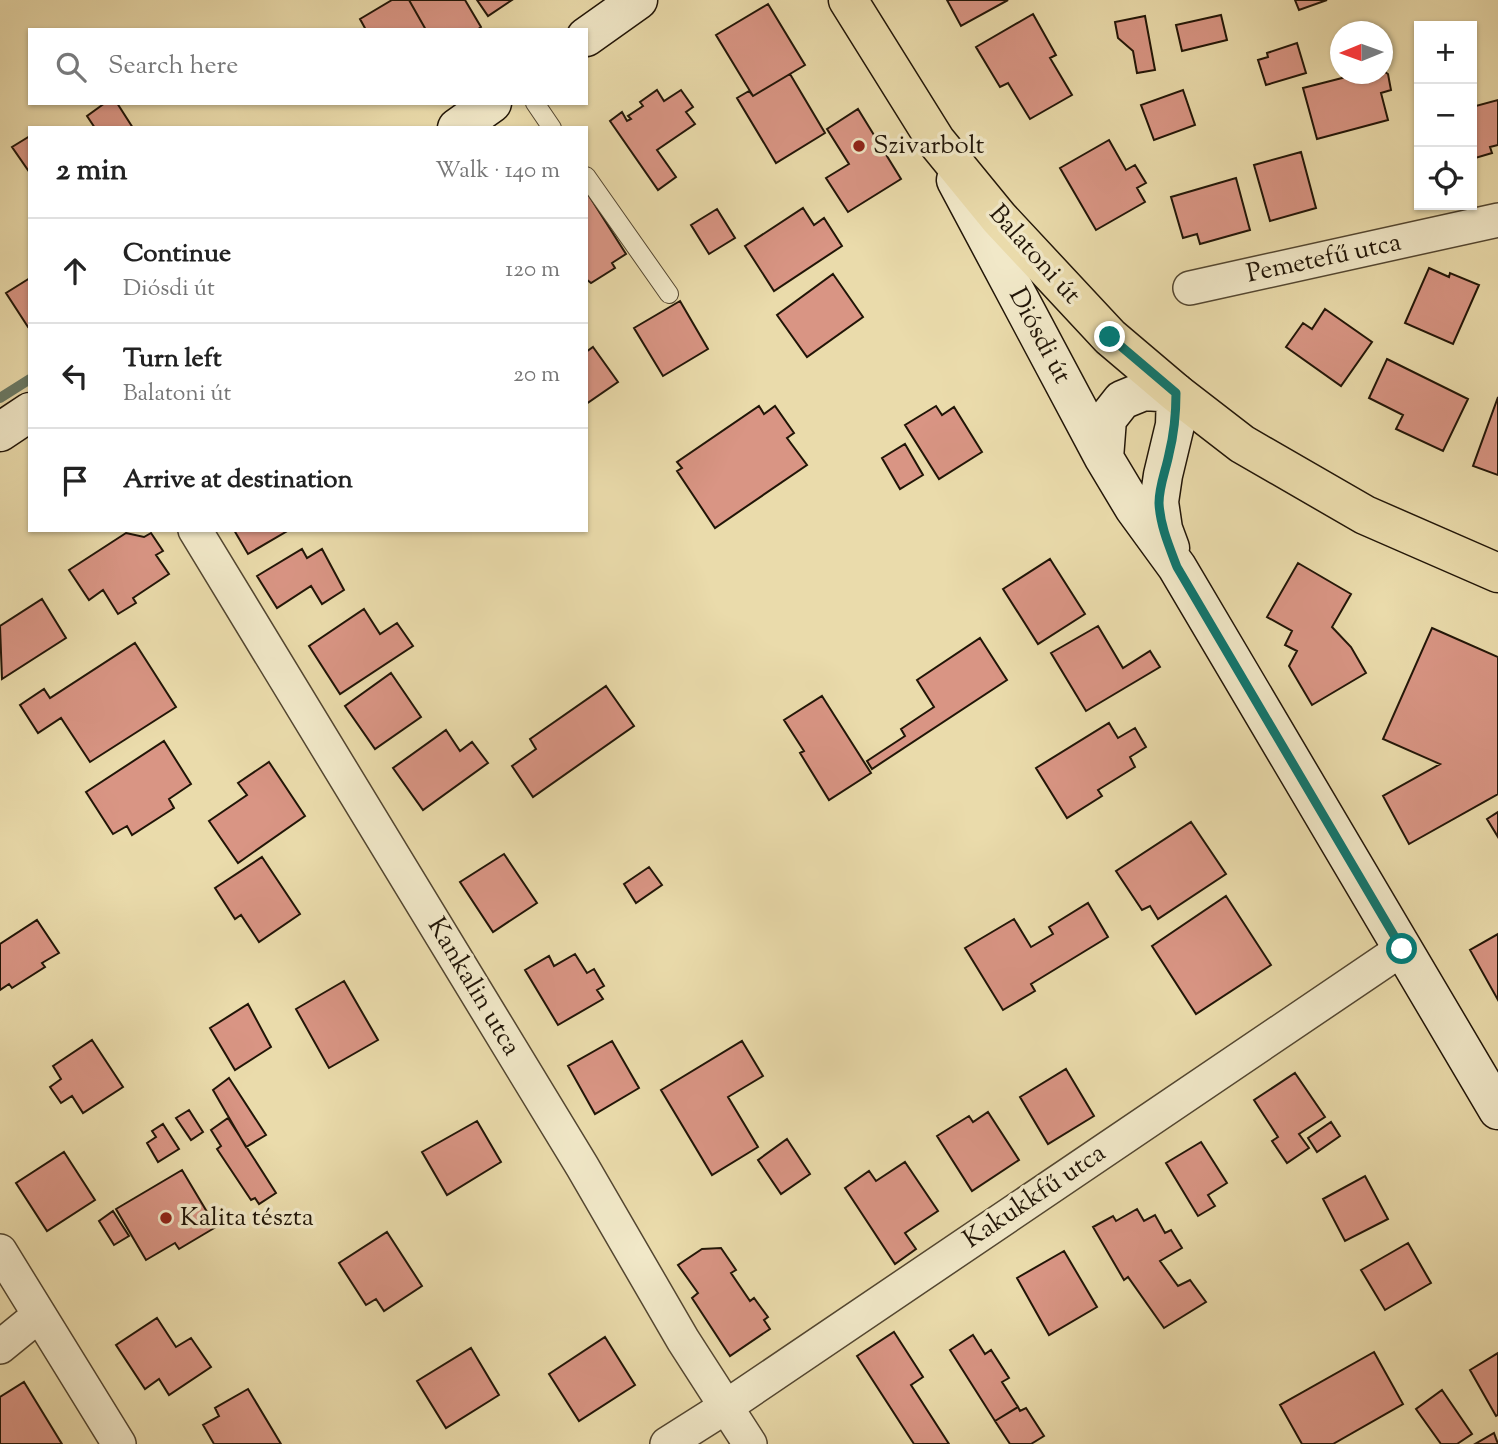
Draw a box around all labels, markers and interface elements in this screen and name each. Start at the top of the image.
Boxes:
north arrow [1330,21,1393,84]
map controls [1414,21,1477,210]
button: + [1414,21,1477,84]
search box [28,28,588,105]
icon: search [52,48,90,86]
text: Search here [108,48,238,85]
button: − [1414,84,1477,147]
place label: Szivarbolt [873,128,985,165]
marker: Szivarbolt [851,138,867,154]
button: locate [1414,147,1477,210]
text: 2 min [56,150,128,193]
text: Walk · 140 m [435,155,560,188]
street label: Balatoni út [979,197,1089,313]
street label: Pemetefű utca [1243,225,1405,293]
text: Continue [123,236,231,273]
icon: ahead [56,252,94,290]
text: 120 m [505,254,560,287]
text: Diósdi út [123,273,215,306]
street label: Diósdi út [998,281,1080,391]
route end [1094,321,1125,352]
text: Turn left [123,341,222,378]
icon: left [56,357,94,395]
text: 20 m [513,359,560,392]
text: Balatoni út [123,378,231,411]
icon: arrive [56,462,94,500]
text: Arrive at destination [123,462,353,499]
street label: Kankalin utca [417,911,529,1063]
route start [1386,933,1417,964]
street label: Kakukkfű utca [956,1136,1114,1258]
place label: Kalita tészta [180,1200,314,1237]
marker: Kalita tészta [158,1210,174,1226]

